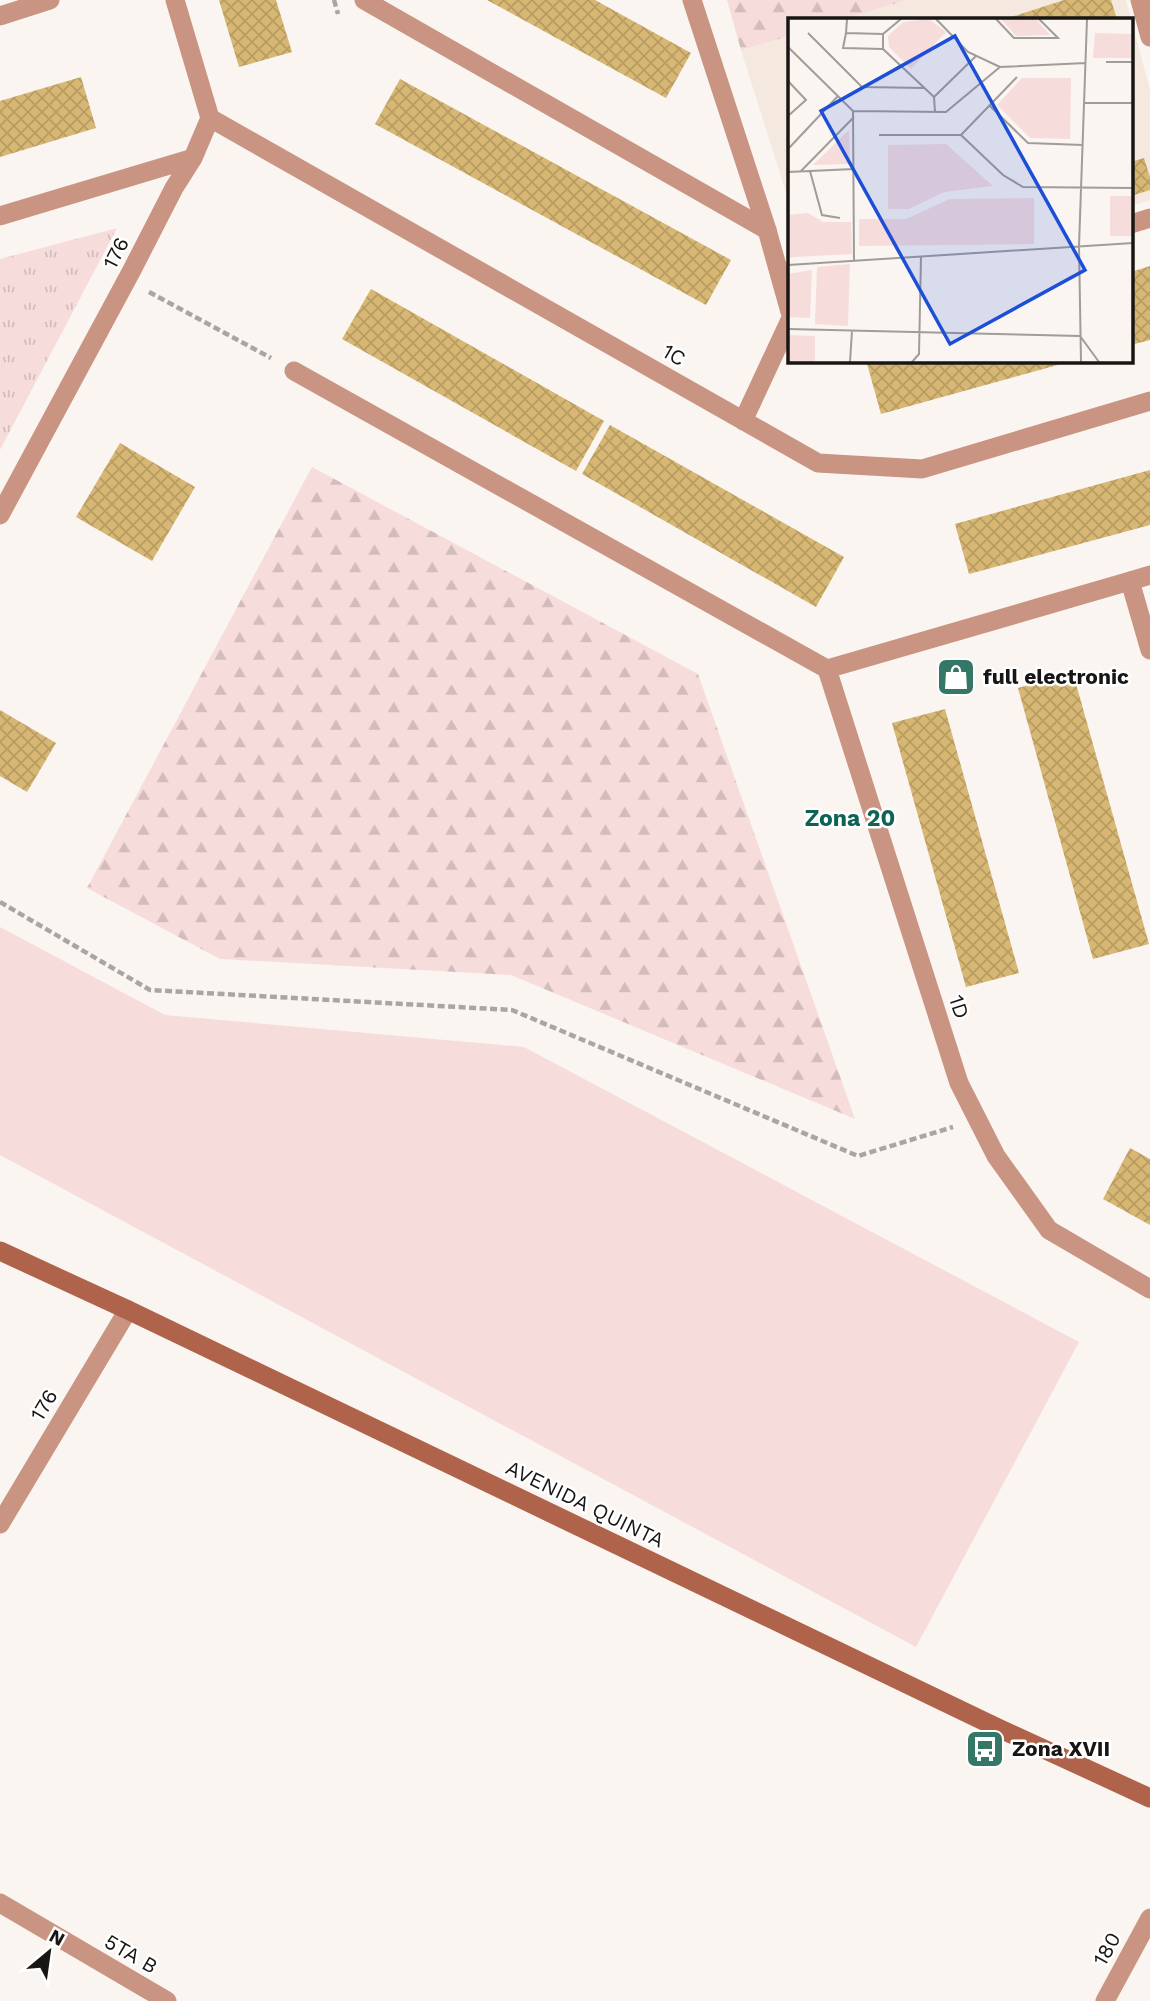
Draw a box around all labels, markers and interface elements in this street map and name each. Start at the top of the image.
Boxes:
inset map [788,18,1132,362]
street label: 176 [97,233,134,273]
street label: 1C [658,338,690,371]
shop icon: full electronic [935,656,977,698]
place label: full electronic [983,664,1129,689]
district label: Zona 20 [805,805,895,832]
street label: 1D [944,992,975,1022]
street label: 176 [25,1384,63,1425]
street label: AVENIDA QUINTA [502,1454,669,1553]
bus stop icon: Zona XVII [964,1728,1006,1770]
place label: Zona XVII [1012,1736,1110,1761]
north arrow [14,1917,84,1987]
text: N [45,1924,69,1951]
street label: 180 [1087,1928,1126,1970]
street label: 5TA B [100,1929,162,1979]

